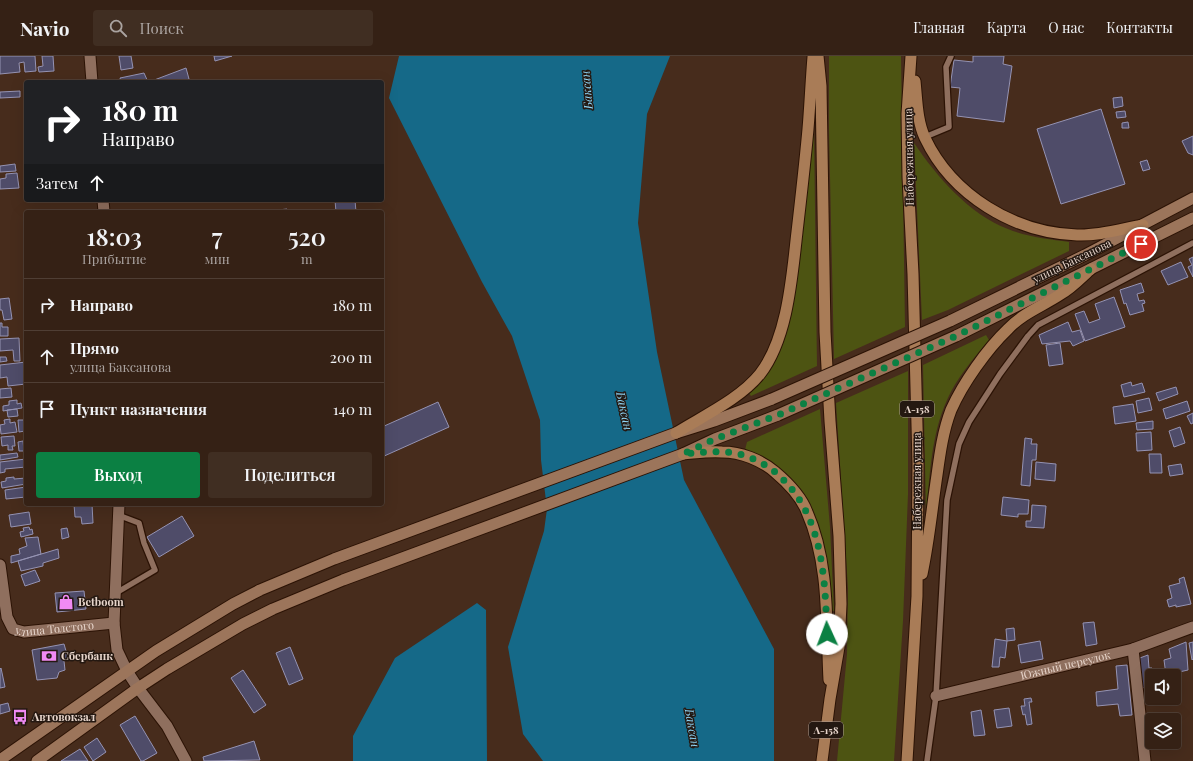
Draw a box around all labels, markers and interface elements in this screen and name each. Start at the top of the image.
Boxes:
search box [93,10,373,46]
text: Navio [20,15,69,41]
icon: search [107,17,129,39]
text: Поиск [139,18,184,38]
text: Главная [913,18,965,37]
text: Карта [987,18,1026,37]
text: О нас [1048,18,1084,37]
text: Контакты [1106,18,1173,37]
water label: Баксан [576,70,596,111]
text: 180 m [102,91,178,128]
icon: right [36,96,88,148]
street label: Набережная улица [900,108,917,206]
text: Направо [102,127,175,151]
icon: ahead [86,172,108,194]
text: Затем [36,173,78,193]
text: 18:03 [86,220,142,252]
text: 7 [212,220,222,252]
text: 520 [288,220,326,252]
pin [1124,227,1158,261]
icon: arrive [1130,233,1152,255]
street label: улица Баксанова [1029,235,1114,287]
text: Прибытие [82,250,146,267]
text: мин [204,250,230,267]
text: m [301,250,313,267]
icon: right [36,294,58,316]
text: Направо [70,295,133,315]
text: 180 m [333,295,372,315]
text: Прямо [70,338,119,358]
icon: ahead [36,346,58,368]
text: 200 m [330,347,372,367]
text: улица Баксанова [70,358,171,375]
water label: Баксан [613,389,637,432]
icon: arrive [36,398,58,420]
text: Пункт назначения [70,399,207,419]
text: 140 m [333,399,372,419]
road number: А-158 [900,401,934,417]
street label: Набережная улица [909,432,924,530]
button: Выход [36,452,200,498]
button: Поделиться [208,452,372,498]
shop icon: Betboom [57,593,75,611]
place label: Betboom [78,594,124,609]
position arrow [806,613,848,655]
street label: улица Толстого [13,617,95,639]
street label: Южный переулок [1019,646,1112,683]
bank icon: Сбербанк [40,647,58,665]
place label: Сбербанк [61,648,113,663]
map controls [1145,669,1181,749]
button: sound [1145,669,1181,705]
water label: Баксан [682,706,704,748]
bus stop icon: Автовокзал [11,708,29,726]
place label: Автовокзал [31,709,96,724]
button: layers [1145,713,1181,749]
road number: А-158 [809,722,843,738]

